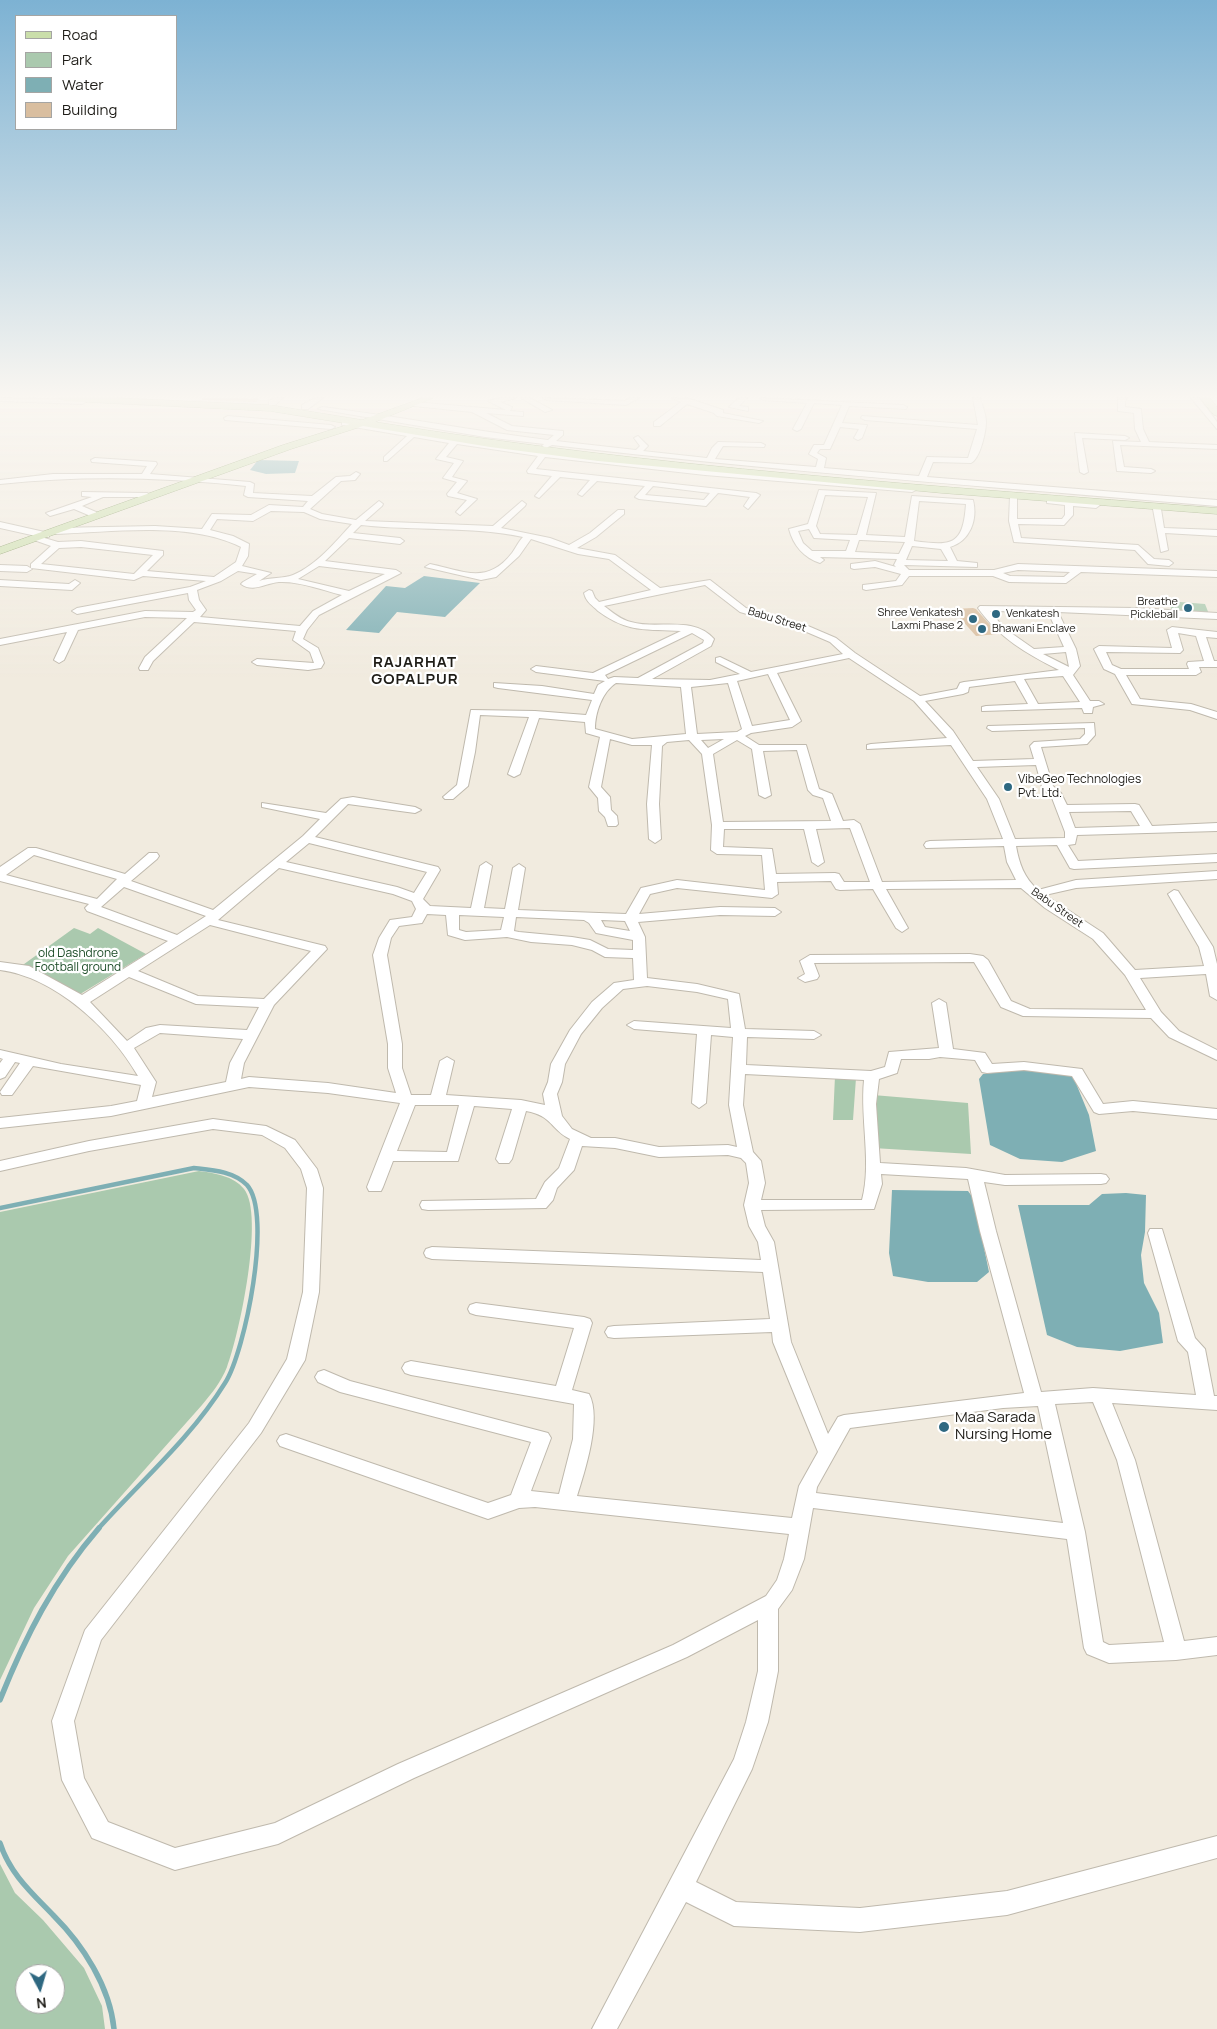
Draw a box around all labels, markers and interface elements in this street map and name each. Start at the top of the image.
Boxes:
legend [15,15,178,130]
text: Road [62,24,98,45]
text: Park [62,49,92,70]
text: Water [62,74,104,95]
text: Building [62,99,117,120]
place label: Breathe Pickleball [1130,595,1178,621]
marker: Breathe Pickleball [1182,602,1194,614]
street label: Babu Street [746,605,808,635]
place label: Shree Venkatesh Laxmi Phase 2 [878,606,963,632]
place label: Venkatesh [1006,607,1059,621]
marker: Venkatesh [990,608,1002,620]
marker: Shree Venkatesh Laxmi Phase 2 [967,613,979,625]
place label: Bhawani Enclave [992,622,1076,636]
marker: Bhawani Enclave [976,623,988,635]
district label: RAJARHAT GOPALPUR [370,654,460,689]
place label: VibeGeo Technologies Pvt. Ltd. [1018,773,1141,801]
marker: VibeGeo Technologies Pvt. Ltd. [1002,781,1014,793]
street label: Babu Street [1028,885,1086,931]
park label: old Dashdrone Football ground [35,947,121,975]
place label: Maa Sarada Nursing Home [955,1409,1052,1444]
marker: Maa Sarada Nursing Home [937,1420,951,1434]
north arrow [15,1964,65,2014]
text: N [36,1993,48,2013]

